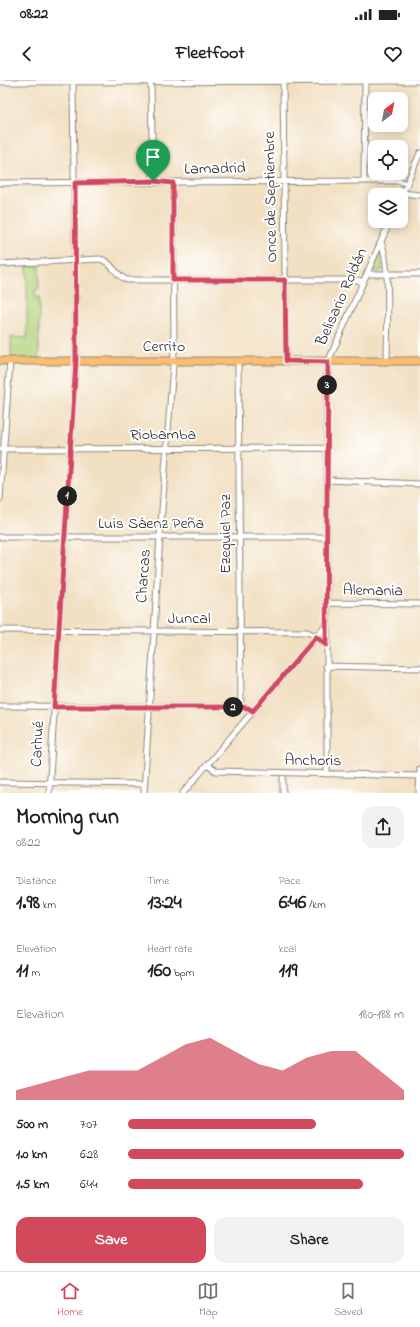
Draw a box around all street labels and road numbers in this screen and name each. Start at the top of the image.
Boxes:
street label: Once de Septiembre [258,130,284,263]
street label: Lamadrid [184,156,246,182]
street label: Belisario Roldán [309,244,374,351]
street label: Cerrito [143,335,185,359]
street label: Riobamba [130,423,196,447]
street label: Ezequiel Paz [214,494,238,574]
street label: Luis Sáenz Peña [98,512,204,536]
street label: Charcas [130,548,158,604]
street label: Alemania [343,578,403,604]
street label: Juncal [167,607,211,631]
street label: Carhué [25,719,51,768]
street label: Anchoris [284,749,342,773]

